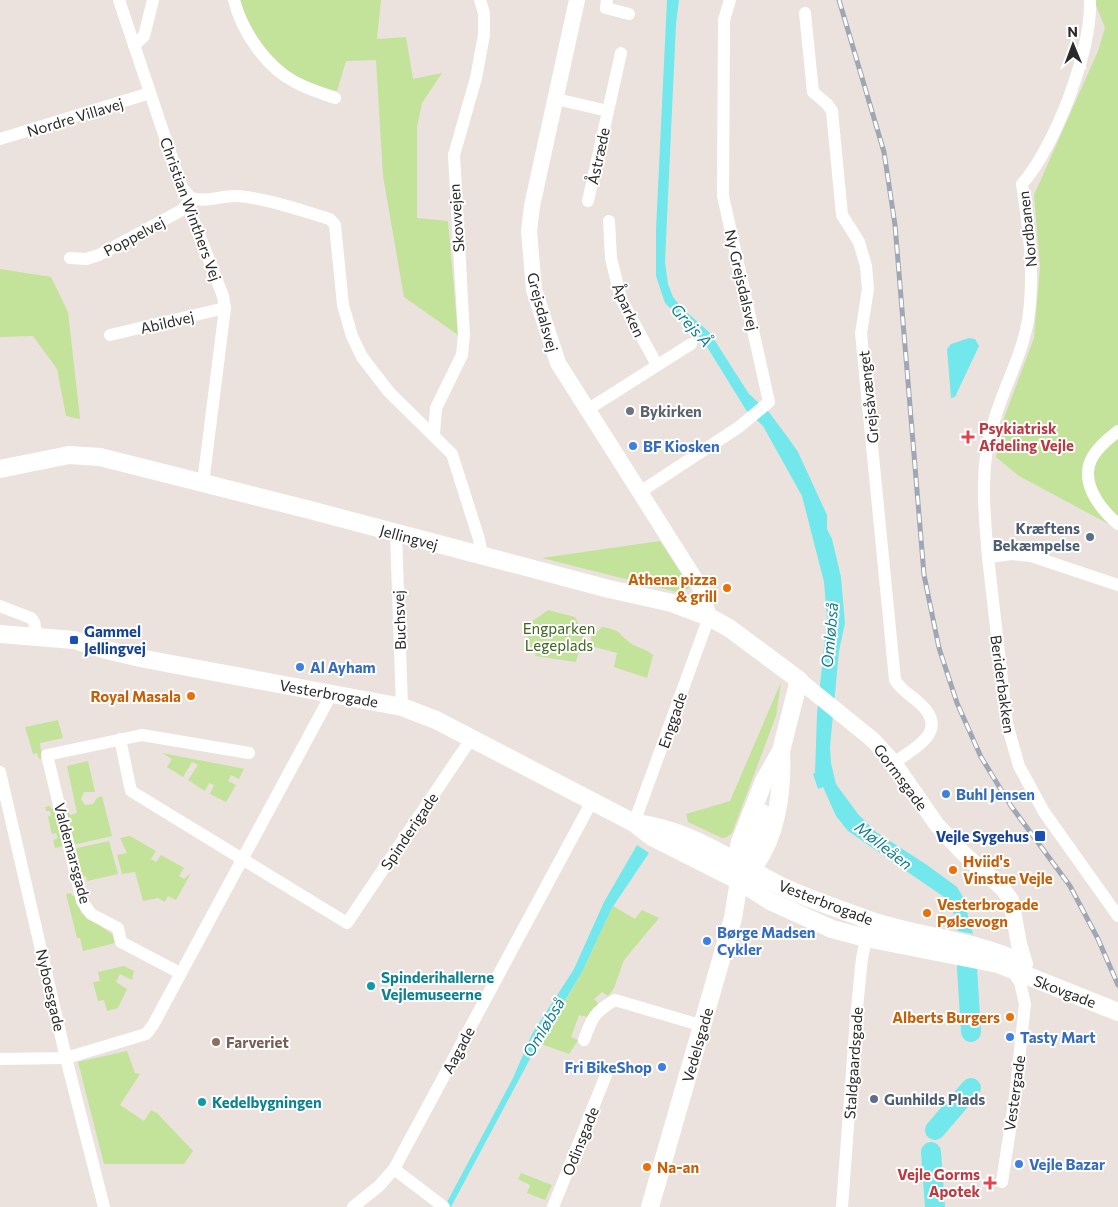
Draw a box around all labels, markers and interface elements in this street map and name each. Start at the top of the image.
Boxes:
north arrow [1048,20,1098,70]
text: N [1067,23,1078,40]
street label: Nordre Villavej [25,94,125,140]
street label: Åstræde [582,126,613,186]
street label: Christian Winthers Vej [157,135,225,283]
street label: Skovvejen [445,183,467,253]
street label: Nordbanen [1014,190,1040,268]
street label: Poppelvej [100,212,168,260]
street label: Ny Grejsdalsvej [722,228,762,332]
street label: Grejsdalsvej [524,270,562,354]
street label: Åparken [609,280,650,340]
water label: Grejs Å [668,299,716,351]
street label: Abildvej [138,307,196,337]
street label: Grejsåvænget [854,350,882,444]
place label: Bykirken [640,402,702,420]
marker: Bykirken [624,405,636,417]
place label: Psykiatrisk Afdeling Vejle [979,419,1074,454]
marker: Psykiatrisk Afdeling Vejle [961,430,975,444]
place label: BF Kiosken [643,437,720,455]
marker: BF Kiosken [627,440,639,452]
place label: Kræftens Bekæmpelse [993,519,1080,554]
street label: Jellingvej [378,521,440,553]
marker: Kræftens Bekæmpelse [1084,531,1096,543]
place label: Athena pizza & grill [628,570,717,605]
marker: Athena pizza & grill [721,582,733,594]
street label: Buchsvej [389,590,409,650]
water label: Omløbså [817,602,841,668]
park label: Engparken Legeplads [523,619,595,654]
place label: Gammel Jellingvej [84,622,146,657]
marker: Gammel Jellingvej [68,634,80,646]
street label: Beriderbakken [987,634,1019,734]
place label: Al Ayham [310,658,376,676]
marker: Al Ayham [294,661,306,673]
street label: Vesterbrogade [278,675,380,711]
place label: Royal Masala [90,687,181,705]
marker: Royal Masala [185,690,197,702]
street label: Enggade [654,690,690,750]
street label: Gormsgade [870,740,932,814]
place label: Buhl Jensen [956,785,1035,803]
marker: Buhl Jensen [940,788,952,800]
street label: Spinderigade [377,789,441,873]
street label: Valdemarsgade [51,801,95,905]
water label: Mølleåen [852,817,916,873]
place label: Vejle Sygehus [936,827,1029,845]
marker: Vejle Sygehus [1033,829,1047,843]
place label: Hviid's Vinstue Vejle [963,852,1053,887]
marker: Hviid's Vinstue Vejle [947,864,959,876]
street label: Vesterbrogade [776,876,876,928]
place label: Vesterbrogade Pølsevogn [937,895,1038,930]
marker: Vesterbrogade Pølsevogn [921,907,933,919]
place label: Børge Madsen Cykler [717,923,815,958]
marker: Børge Madsen Cykler [701,935,713,947]
street label: Nyboesgade [33,947,69,1033]
place label: Spinderihallerne Vejlemuseerne [381,968,494,1003]
street label: Skovgade [1031,971,1099,1011]
marker: Spinderihallerne Vejlemuseerne [365,980,377,992]
water label: Omløbså [518,994,568,1060]
street label: Vedelsgade [678,1006,716,1084]
street label: Staldgaardsgade [840,1006,866,1120]
place label: Alberts Burgers [892,1008,1000,1026]
marker: Alberts Burgers [1004,1011,1016,1023]
street label: Aagade [438,1023,478,1077]
place label: Tasty Mart [1020,1028,1096,1046]
marker: Tasty Mart [1004,1031,1016,1043]
place label: Farveriet [226,1033,289,1051]
marker: Farveriet [210,1036,222,1048]
street label: Vestergade [1000,1054,1028,1132]
place label: Fri BikeShop [564,1058,652,1076]
marker: Fri BikeShop [656,1061,668,1073]
place label: Gunhilds Plads [884,1090,985,1108]
place label: Kedelbygningen [212,1093,322,1111]
marker: Gunhilds Plads [868,1093,880,1105]
marker: Kedelbygningen [196,1096,208,1108]
street label: Odinsgade [558,1104,602,1178]
place label: Vejle Bazar [1029,1155,1105,1173]
place label: Na-an [657,1158,699,1176]
marker: Vejle Bazar [1013,1158,1025,1170]
marker: Na-an [641,1161,653,1173]
place label: Vejle Gorms Apotek [897,1165,980,1200]
marker: Vejle Gorms Apotek [984,1177,996,1189]

